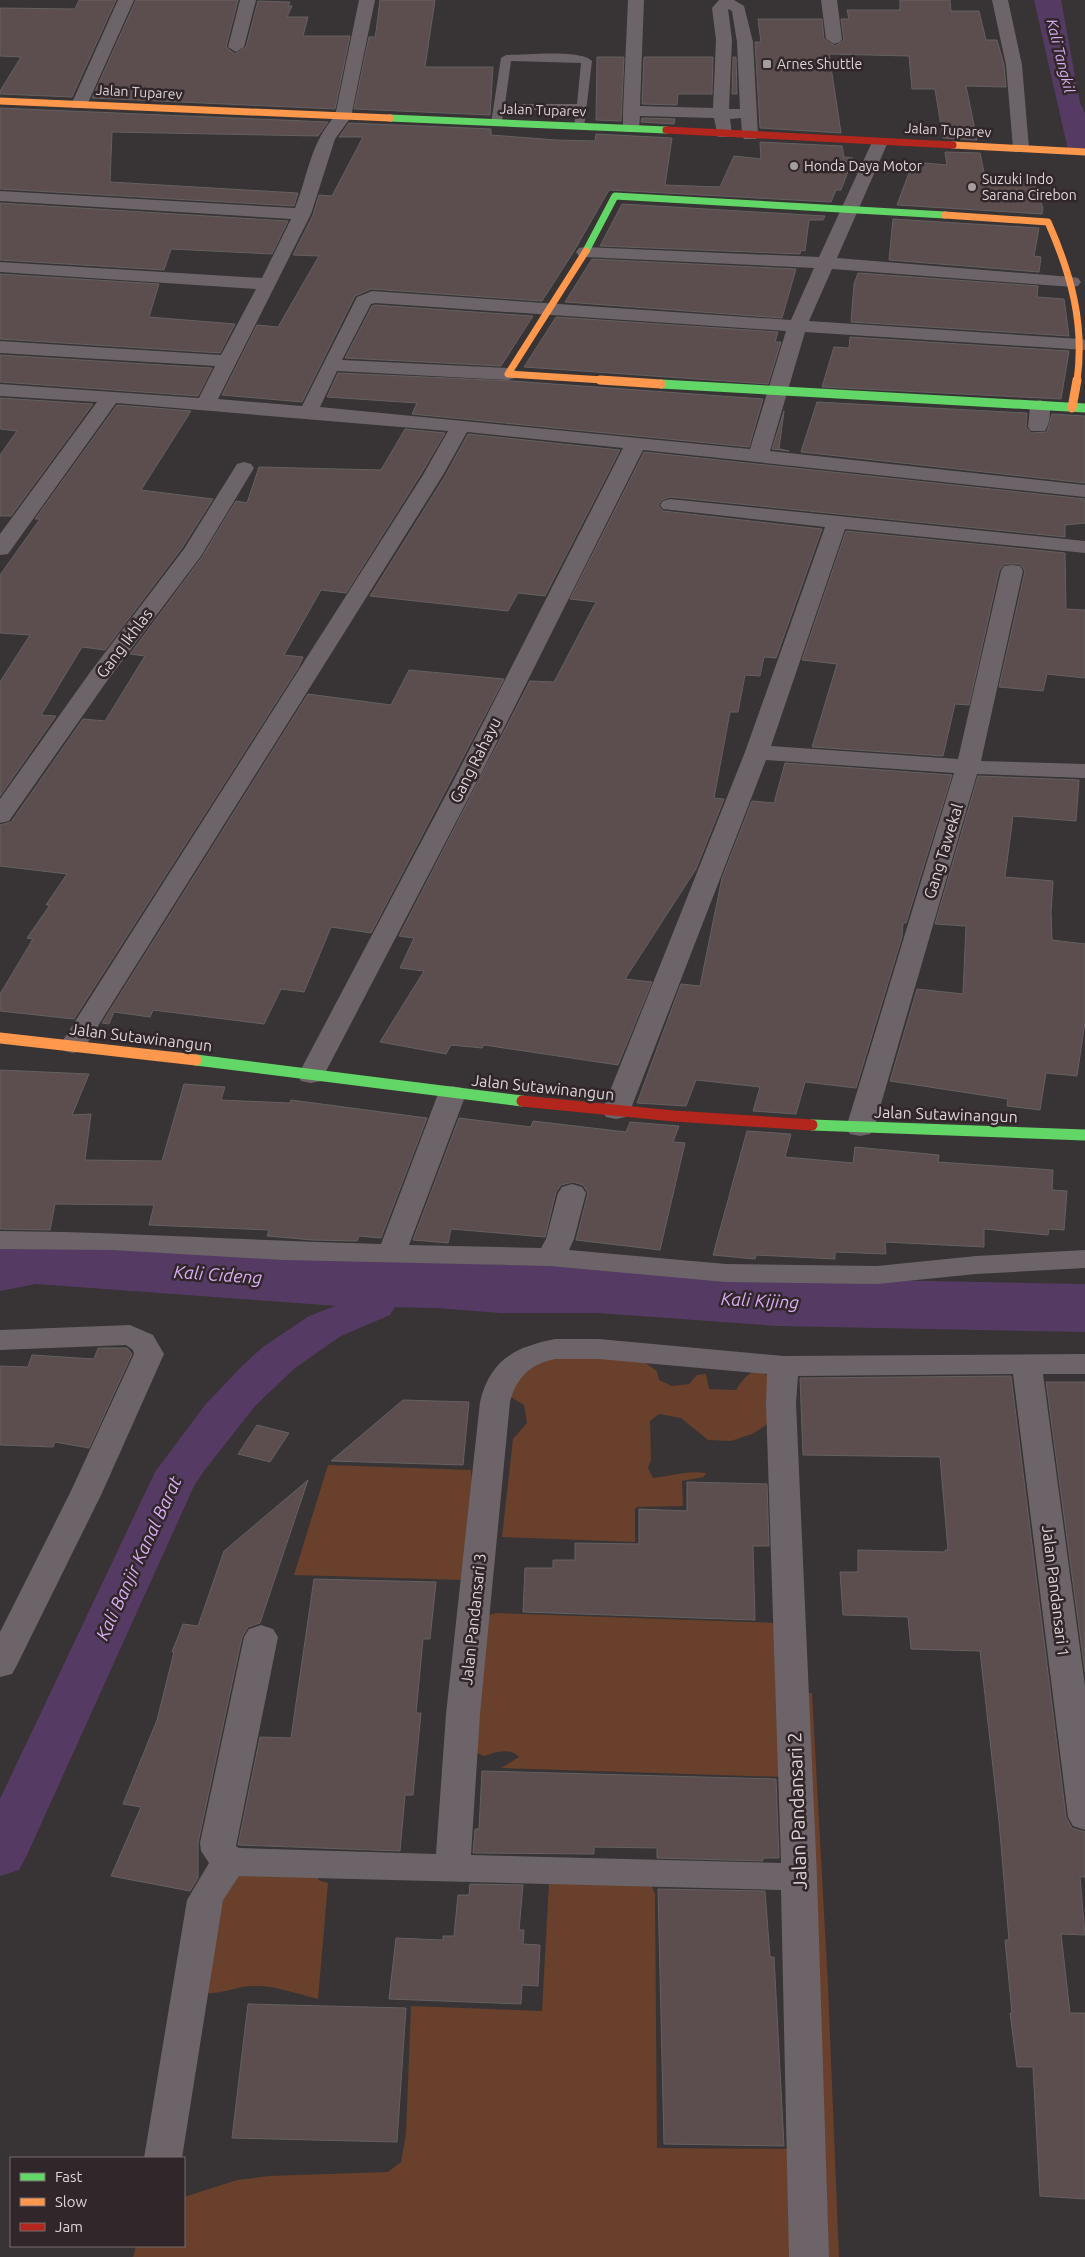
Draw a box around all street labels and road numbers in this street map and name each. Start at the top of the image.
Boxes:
street label: Jalan Tuparev [95,82,183,102]
street label: Jalan Tuparev [499,100,587,120]
street label: Jalan Tuparev [904,120,992,140]
street label: Gang Ikhlas [92,605,156,681]
street label: Gang Rahayu [446,714,504,806]
street label: Gang Tawekal [920,801,966,901]
street label: Jalan Sutawinangun [69,1019,213,1055]
street label: Jalan Sutawinangun [471,1071,615,1103]
street label: Jalan Sutawinangun [874,1102,1018,1126]
street label: Jalan Pandansari 1 [1039,1524,1073,1658]
street label: Jalan Pandansari 3 [457,1552,489,1686]
street label: Jalan Pandansari 2 [783,1732,811,1890]

